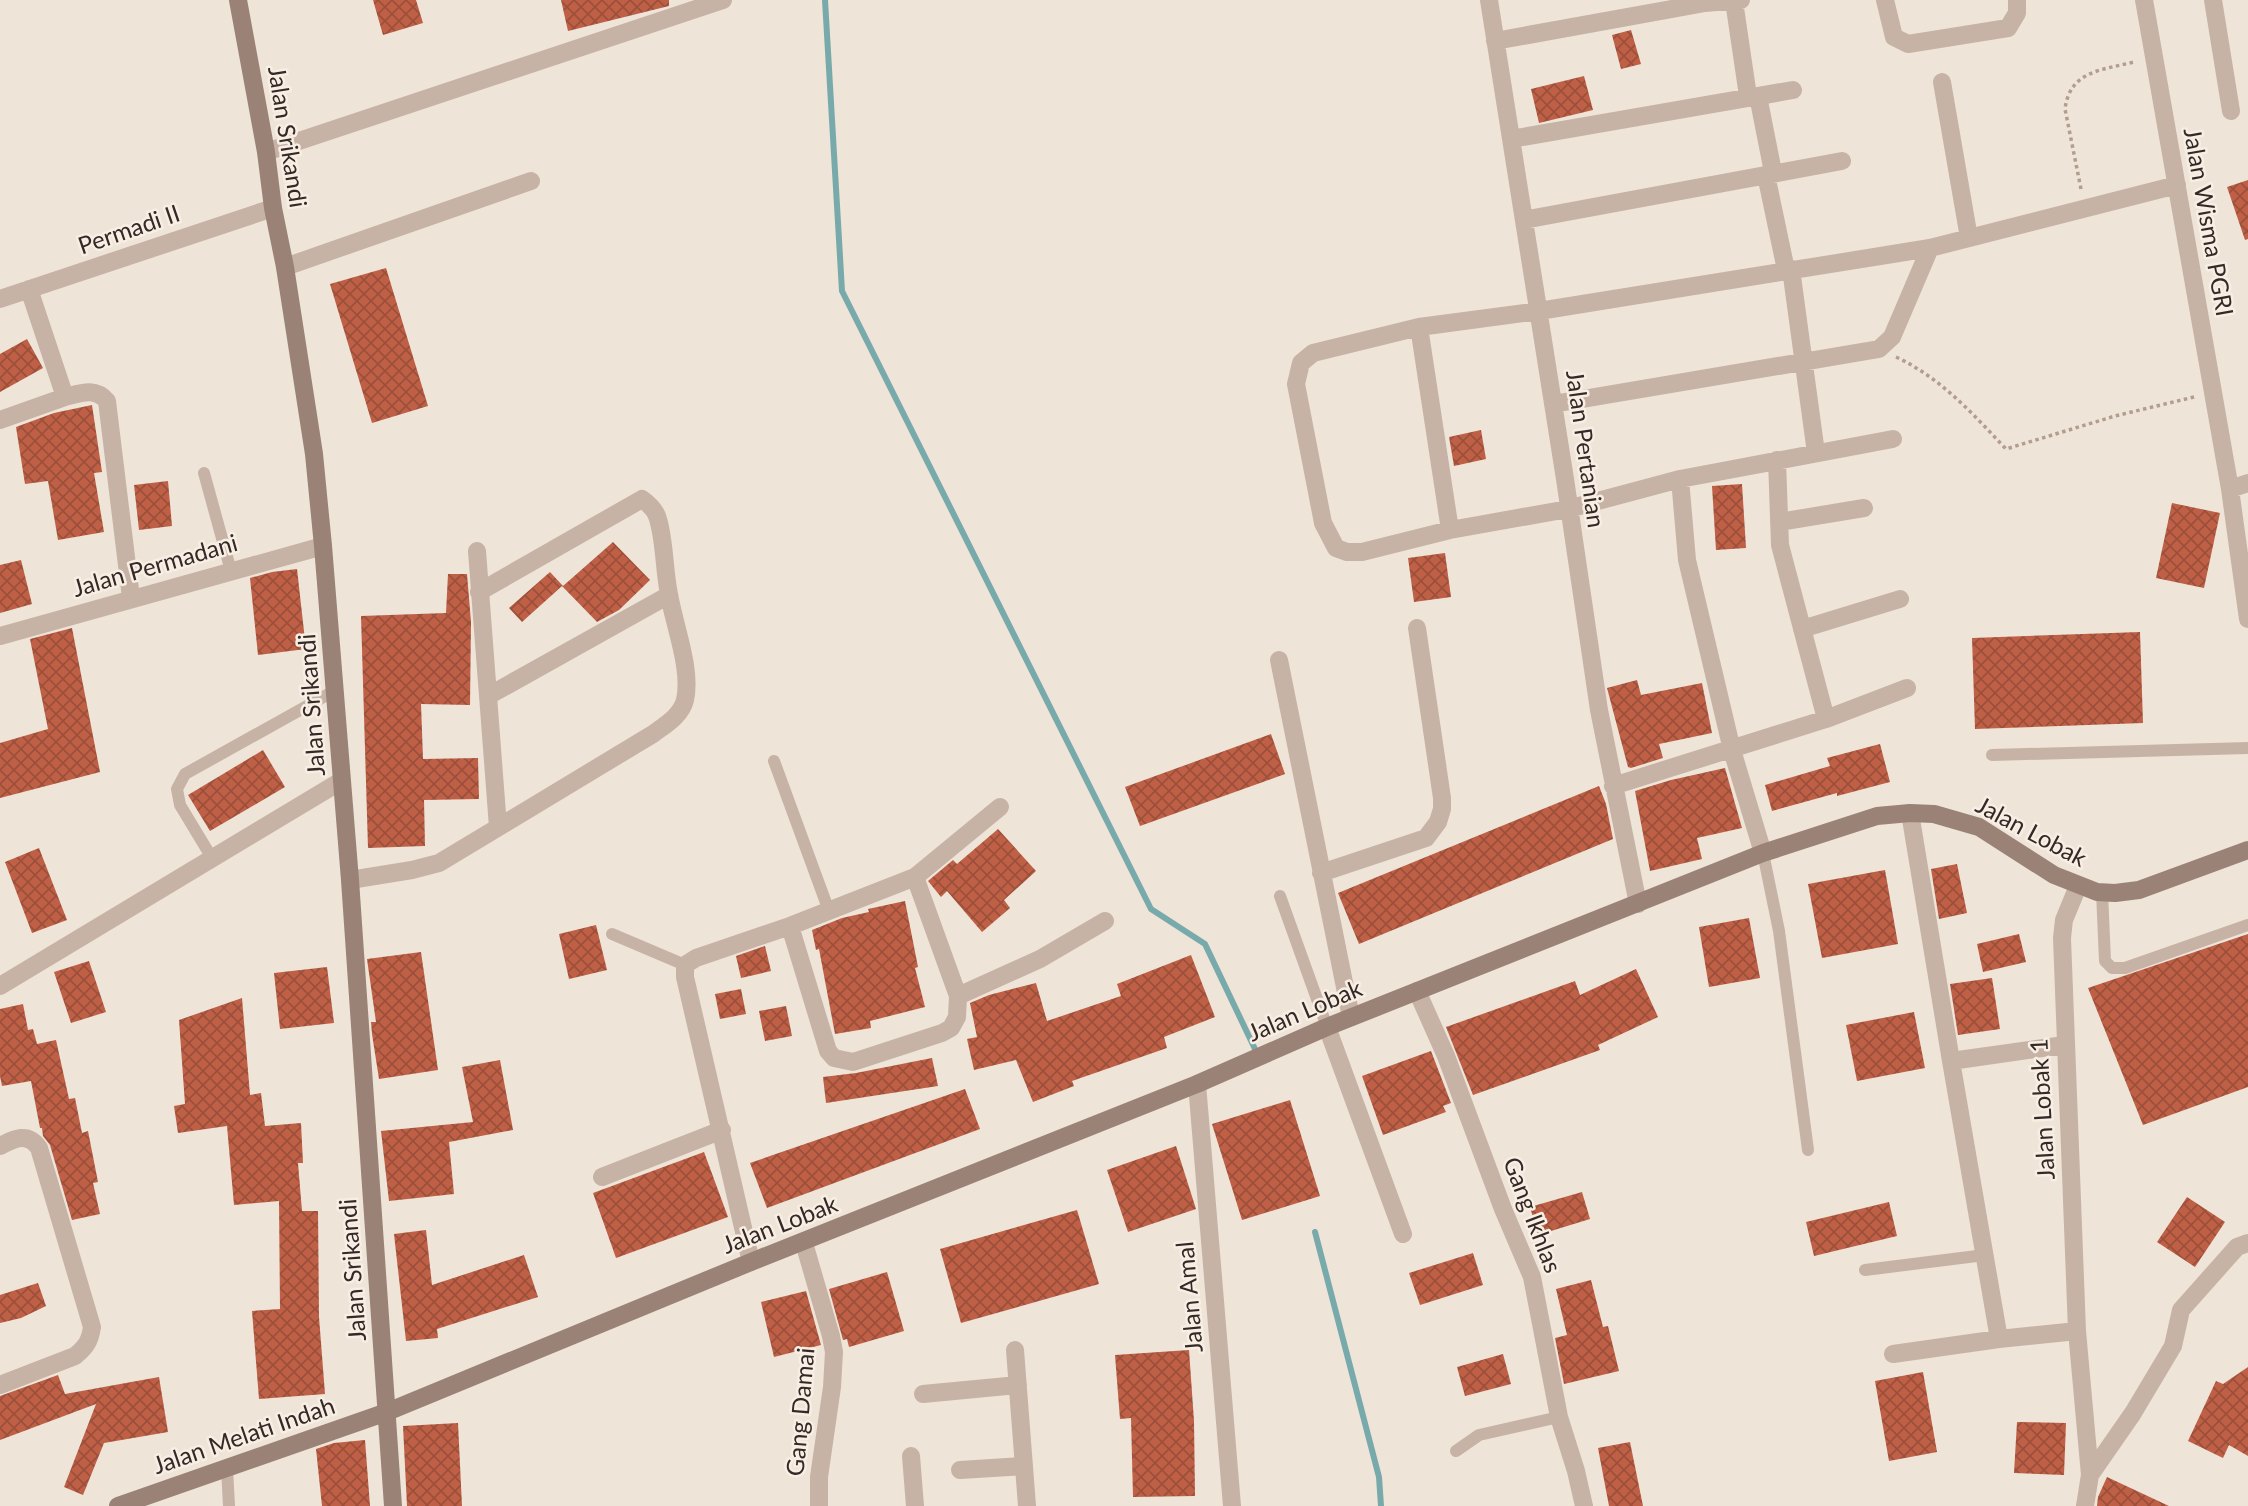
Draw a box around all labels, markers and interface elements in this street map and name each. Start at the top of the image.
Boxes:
street label: Jalan Srikandi [263,64,314,209]
street label: Jalan Wisma PGRI [2179,125,2240,318]
street label: Permadi II [74,198,183,259]
street label: Jalan Pertanian [1561,368,1612,529]
street label: Jalan Permadani [69,527,240,602]
street label: Jalan Srikandi [291,633,330,777]
street label: Jalan Lobak [1971,789,2093,872]
street label: Jalan Lobak [1243,972,1367,1047]
street label: Jalan Lobak 1 [2023,1038,2060,1180]
street label: Gang Ikhlas [1498,1153,1569,1276]
street label: Jalan Lobak [718,1188,842,1259]
street label: Jalan Srikandi [332,1198,371,1342]
street label: Jalan Amal [1169,1240,1208,1354]
street label: Gang Damai [779,1346,820,1477]
street label: Jalan Melati Indah [149,1390,338,1479]

